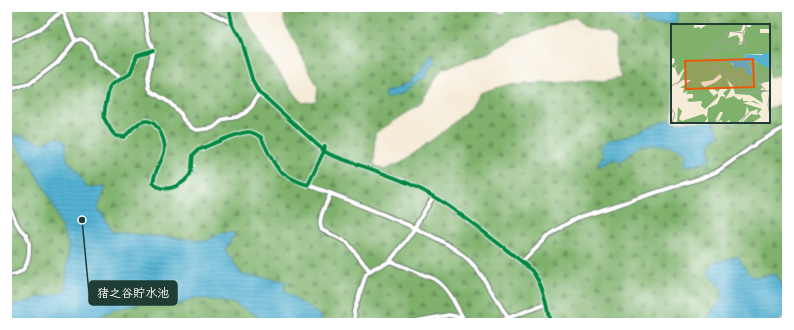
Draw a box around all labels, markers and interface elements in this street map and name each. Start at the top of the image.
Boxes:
inset map [671,24,770,123]
callout: 猪之谷貯水池 [89,281,177,305]
text: 猪之谷貯水池 [97,285,169,302]

